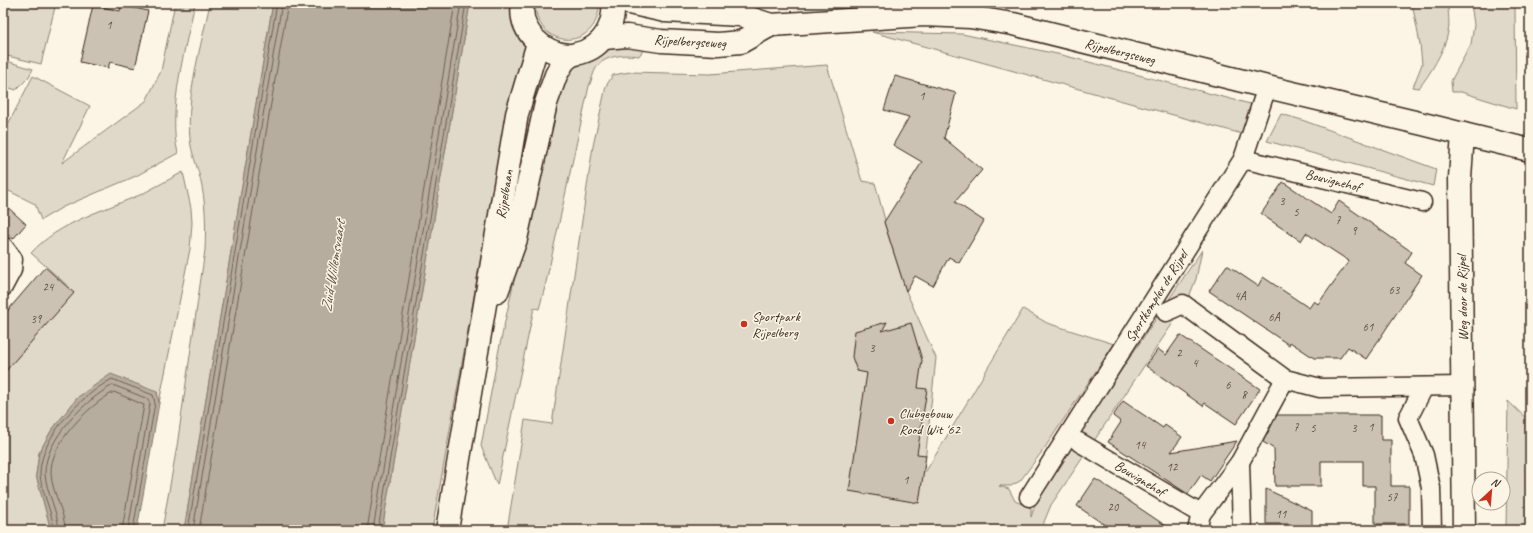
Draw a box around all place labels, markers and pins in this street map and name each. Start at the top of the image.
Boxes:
place label: Sportpark Rijpelberg [752,308,801,341]
marker: Sportpark Rijpelberg [739,319,749,329]
place label: Clubgebouw Rood Wit '62 [899,405,962,438]
marker: Clubgebouw Rood Wit '62 [886,416,896,426]

